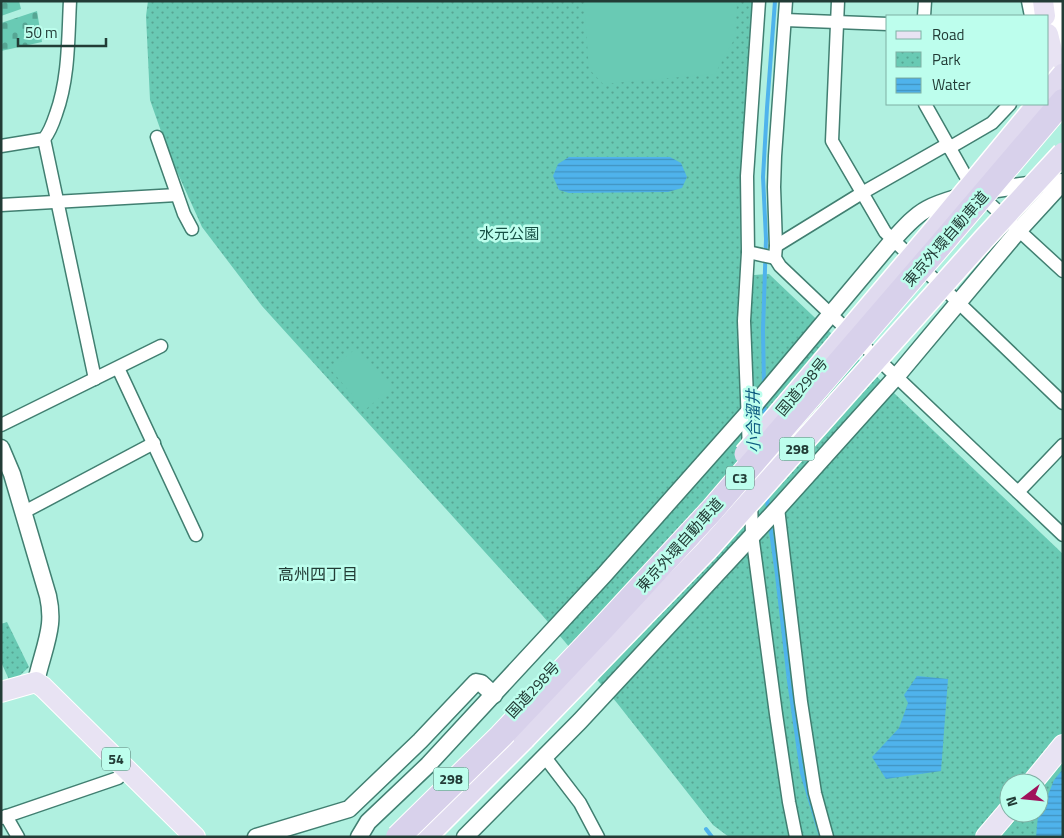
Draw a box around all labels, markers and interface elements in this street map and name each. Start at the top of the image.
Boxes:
scale bar [18,15,105,47]
legend [886,15,1049,105]
text: 50 m [25,21,58,44]
text: Road [932,23,964,46]
text: Park [932,48,961,71]
text: Water [932,73,971,96]
street label: 東京外環自動車道 [898,186,994,292]
park label: 水元公園 [479,222,539,245]
street label: 国道298号 [770,352,833,421]
water label: 小合溜井 [740,387,766,453]
road number: 298 [780,438,814,460]
road number: C3 [726,466,754,489]
street label: 東京外環自動車道 [631,492,728,597]
district label: 高州四丁目 [278,562,358,586]
street label: 国道298号 [500,656,565,723]
road number: 54 [102,748,130,771]
road number: 298 [434,768,468,791]
north arrow [999,773,1049,823]
text: N [1000,794,1022,809]

